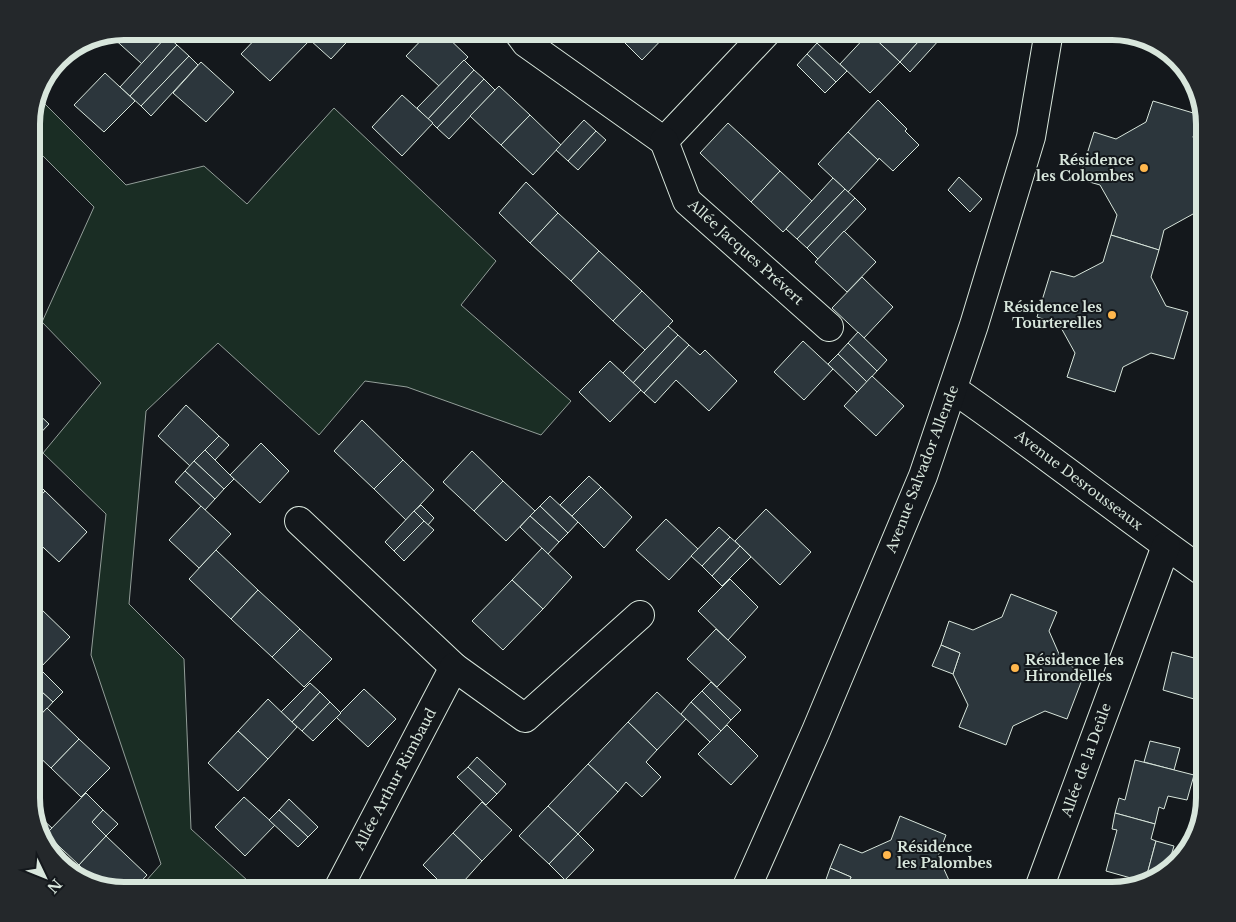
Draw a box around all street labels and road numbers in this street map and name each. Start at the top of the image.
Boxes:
street label: Allée Jacques Prévert [684,195,808,309]
street label: Avenue Salvador Allende [881,383,962,556]
street label: Avenue Desrousseaux [1011,425,1147,534]
street label: Allée de la Deûle [1057,701,1115,820]
street label: Allée Arthur Rimbaud [349,704,440,854]

